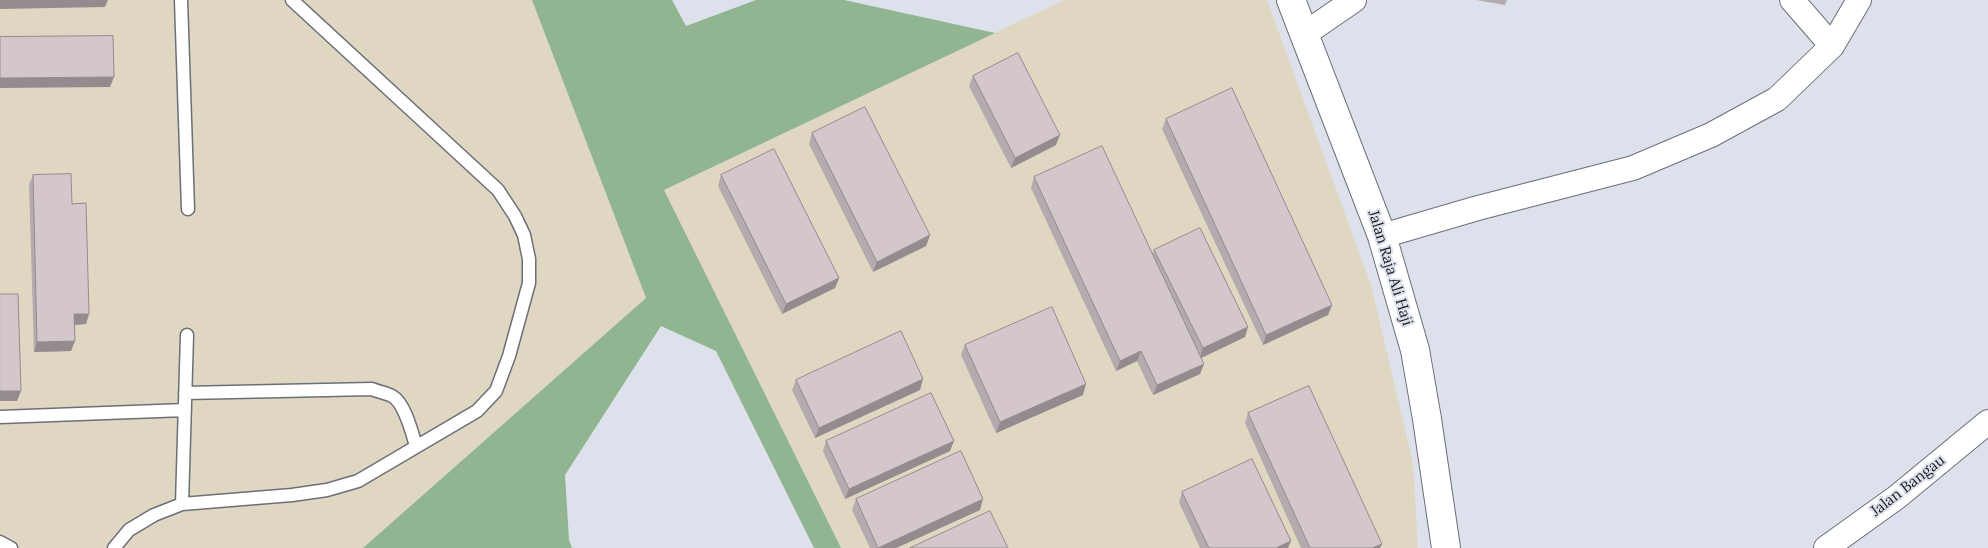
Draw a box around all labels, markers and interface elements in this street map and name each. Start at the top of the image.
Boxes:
street label: Jalan Raja Ali Haji [1364,208,1416,328]
street label: Jalan Bangau [1867,451,1949,521]

